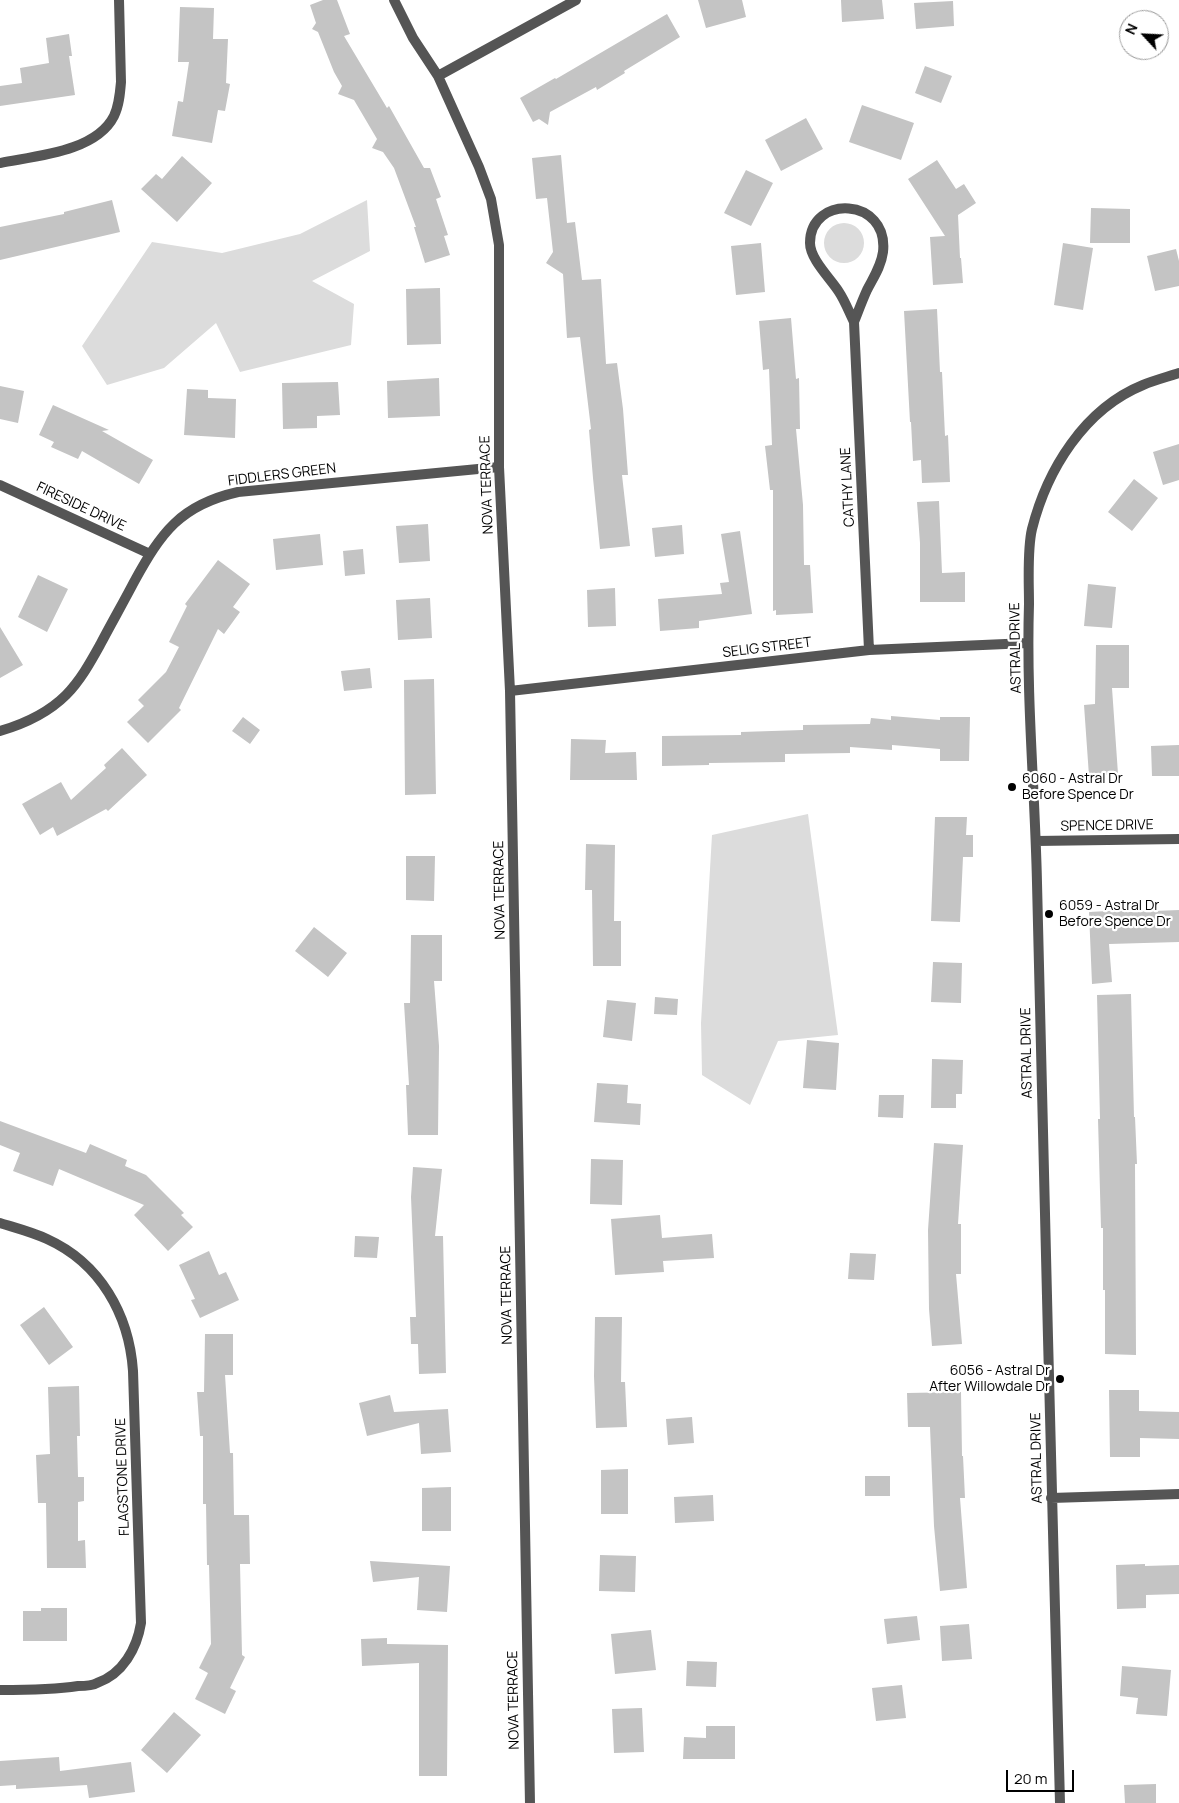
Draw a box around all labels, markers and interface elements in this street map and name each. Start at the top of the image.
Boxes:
north arrow [1119,10,1169,60]
text: N [1120,20,1142,37]
street label: NOVA TERRACE [477,435,497,535]
street label: CATHY LANE [838,447,858,527]
street label: FIDDLERS GREEN [227,460,337,490]
street label: FIRESIDE DRIVE [34,479,128,535]
street label: ASTRAL DRIVE [1007,602,1025,694]
street label: SELIG STREET [721,634,813,662]
place label: 6060 - Astral Dr Before Spence Dr [1022,771,1134,804]
marker: 6060 - Astral Dr Before Spence Dr [1006,781,1018,793]
street label: SPENCE DRIVE [1060,817,1154,835]
street label: NOVA TERRACE [491,840,509,940]
place label: 6059 - Astral Dr Before Spence Dr [1059,898,1171,930]
marker: 6059 - Astral Dr Before Spence Dr [1043,908,1055,920]
street label: ASTRAL DRIVE [1018,1007,1036,1099]
street label: NOVA TERRACE [498,1245,516,1345]
place label: 6056 - Astral Dr After Willowdale Dr [929,1363,1050,1395]
marker: 6056 - Astral Dr After Willowdale Dr [1054,1373,1066,1385]
street label: ASTRAL DRIVE [1028,1412,1046,1504]
street label: FLAGSTONE DRIVE [113,1418,133,1536]
street label: NOVA TERRACE [505,1650,523,1750]
scale bar [1009,1760,1076,1792]
text: 20 m [1014,1768,1047,1789]

